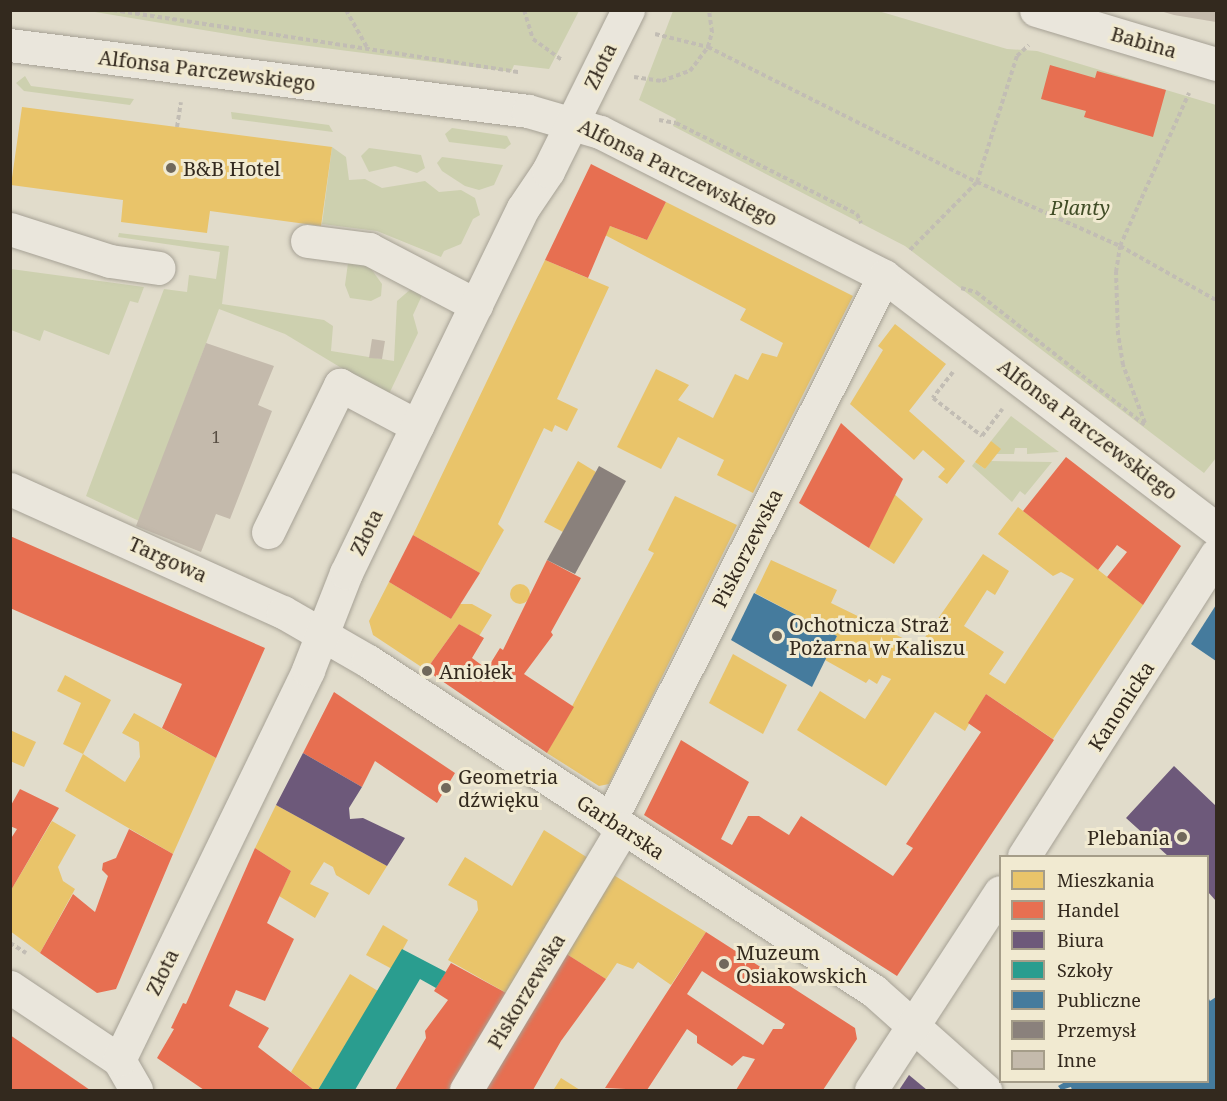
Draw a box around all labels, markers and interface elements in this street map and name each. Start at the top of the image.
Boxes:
street label: Babina [1108,21,1180,63]
street label: Złota [579,39,621,93]
street label: Alfonsa Parczewskiego [97,45,317,95]
street label: Alfonsa Parczewskiego [575,113,781,231]
place label: B&B Hotel [183,156,281,180]
marker: B&B Hotel [164,161,178,175]
park label: Planty [1050,195,1110,219]
street label: Alfonsa Parczewskiego [994,354,1182,504]
house number: 1 [212,427,220,447]
street label: Piskorzewska [707,485,787,611]
street label: Złota [345,505,387,559]
street label: Targowa [125,531,211,587]
place label: Ochotnicza Straż Pożarna w Kaliszu [789,612,965,659]
marker: Ochotnicza Straż Pożarna w Kaliszu [770,629,784,643]
street label: Kanonicka [1083,657,1159,755]
place label: Aniołek [439,659,513,683]
marker: Aniołek [420,664,434,678]
place label: Geometria dźwięku [458,765,558,812]
marker: Geometria dźwięku [439,781,453,795]
street label: Garbarska [573,790,669,864]
place label: Plebania [1087,825,1170,849]
marker: Plebania [1175,830,1189,844]
legend [999,855,1209,1083]
text: Mieszkania [1057,868,1155,892]
text: Handel [1057,898,1119,922]
text: Biura [1057,928,1104,952]
street label: Piskorzewska [482,929,570,1053]
place label: Muzeum Osiakowskich [736,940,867,987]
street label: Złota [141,945,183,999]
marker: Muzeum Osiakowskich [717,957,731,971]
text: Szkoły [1057,958,1113,982]
text: Publiczne [1057,988,1141,1012]
text: Przemysł [1057,1018,1136,1042]
text: Inne [1057,1048,1096,1072]

